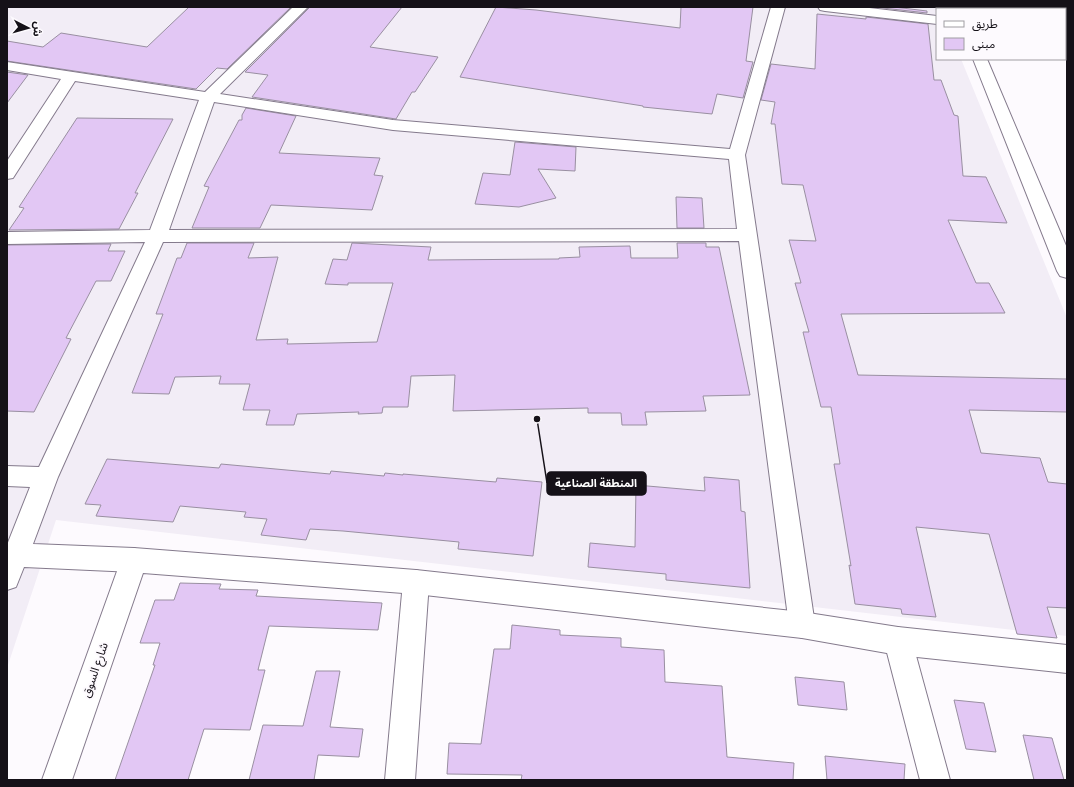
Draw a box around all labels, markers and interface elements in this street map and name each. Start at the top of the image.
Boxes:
north arrow [8,8,48,48]
legend [936,8,1066,60]
text: طريق [972,17,998,32]
text: ش [30,21,45,37]
text: مبنى [972,37,995,51]
callout: المنطقة الصناعية [547,472,646,495]
text: المنطقة الصناعية [555,477,637,490]
street label: شارع السوق [79,641,113,700]

